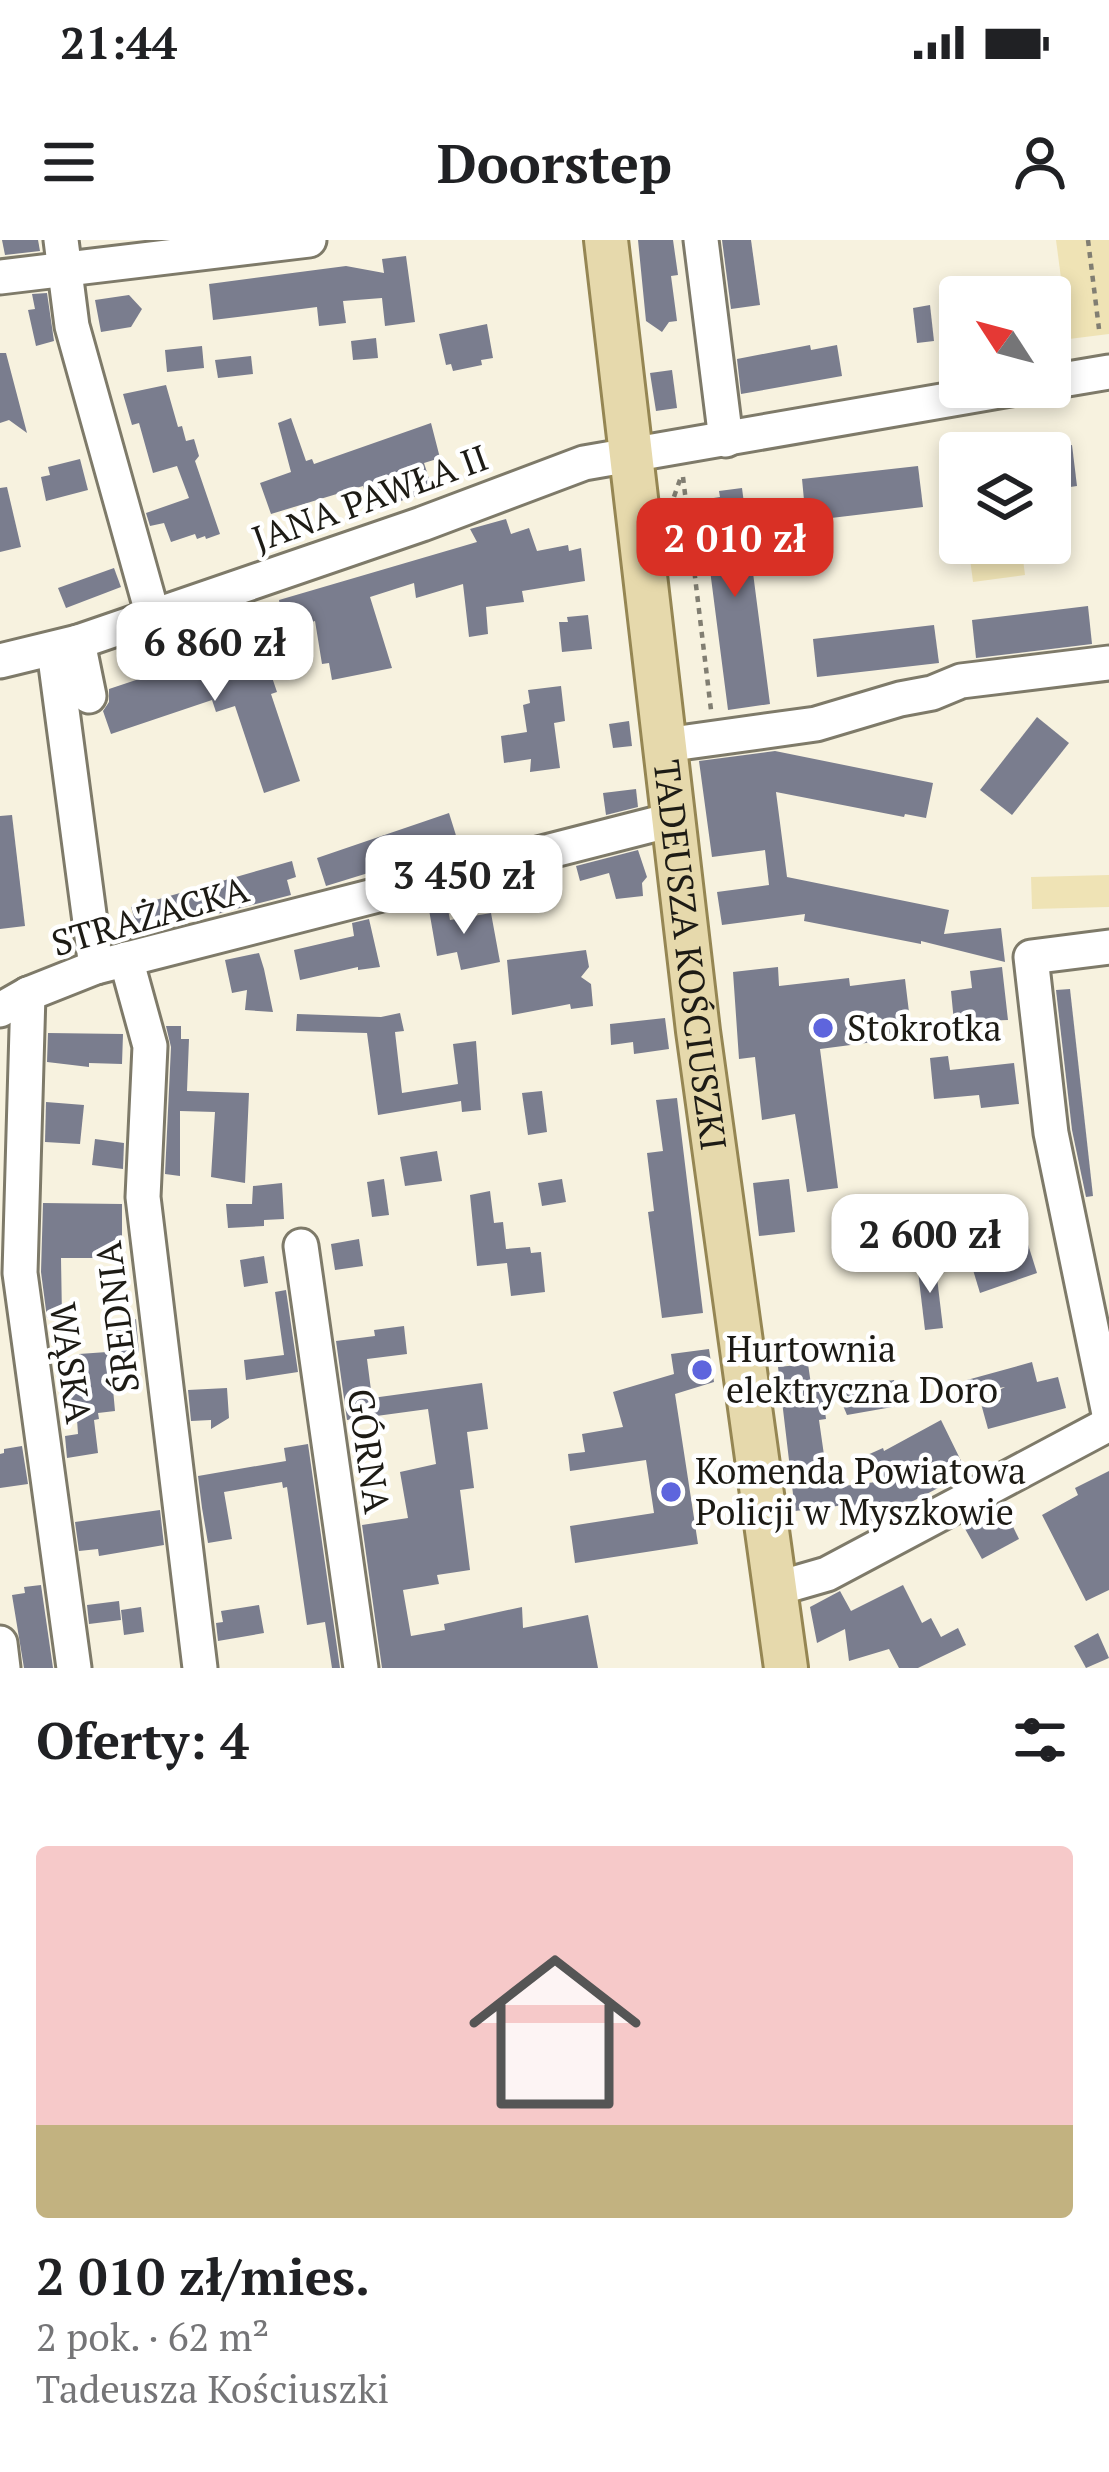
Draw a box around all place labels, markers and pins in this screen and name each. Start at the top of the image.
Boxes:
pin: 2 010 zł [611,498,859,600]
pin: 6 860 zł [91,602,339,704]
pin: 3 450 zł [340,835,588,937]
place label: Stokrotka [847,1004,1002,1051]
marker: Stokrotka [810,1015,836,1041]
pin: 2 600 zł [806,1194,1054,1296]
place label: Hurtownia elektryczna Doro [726,1325,998,1413]
marker: Hurtownia elektryczna Doro [689,1357,715,1383]
place label: Komenda Powiatowa Policji w Myszkowie [695,1447,1026,1535]
marker: Komenda Powiatowa Policji w Myszkowie [658,1479,684,1505]

